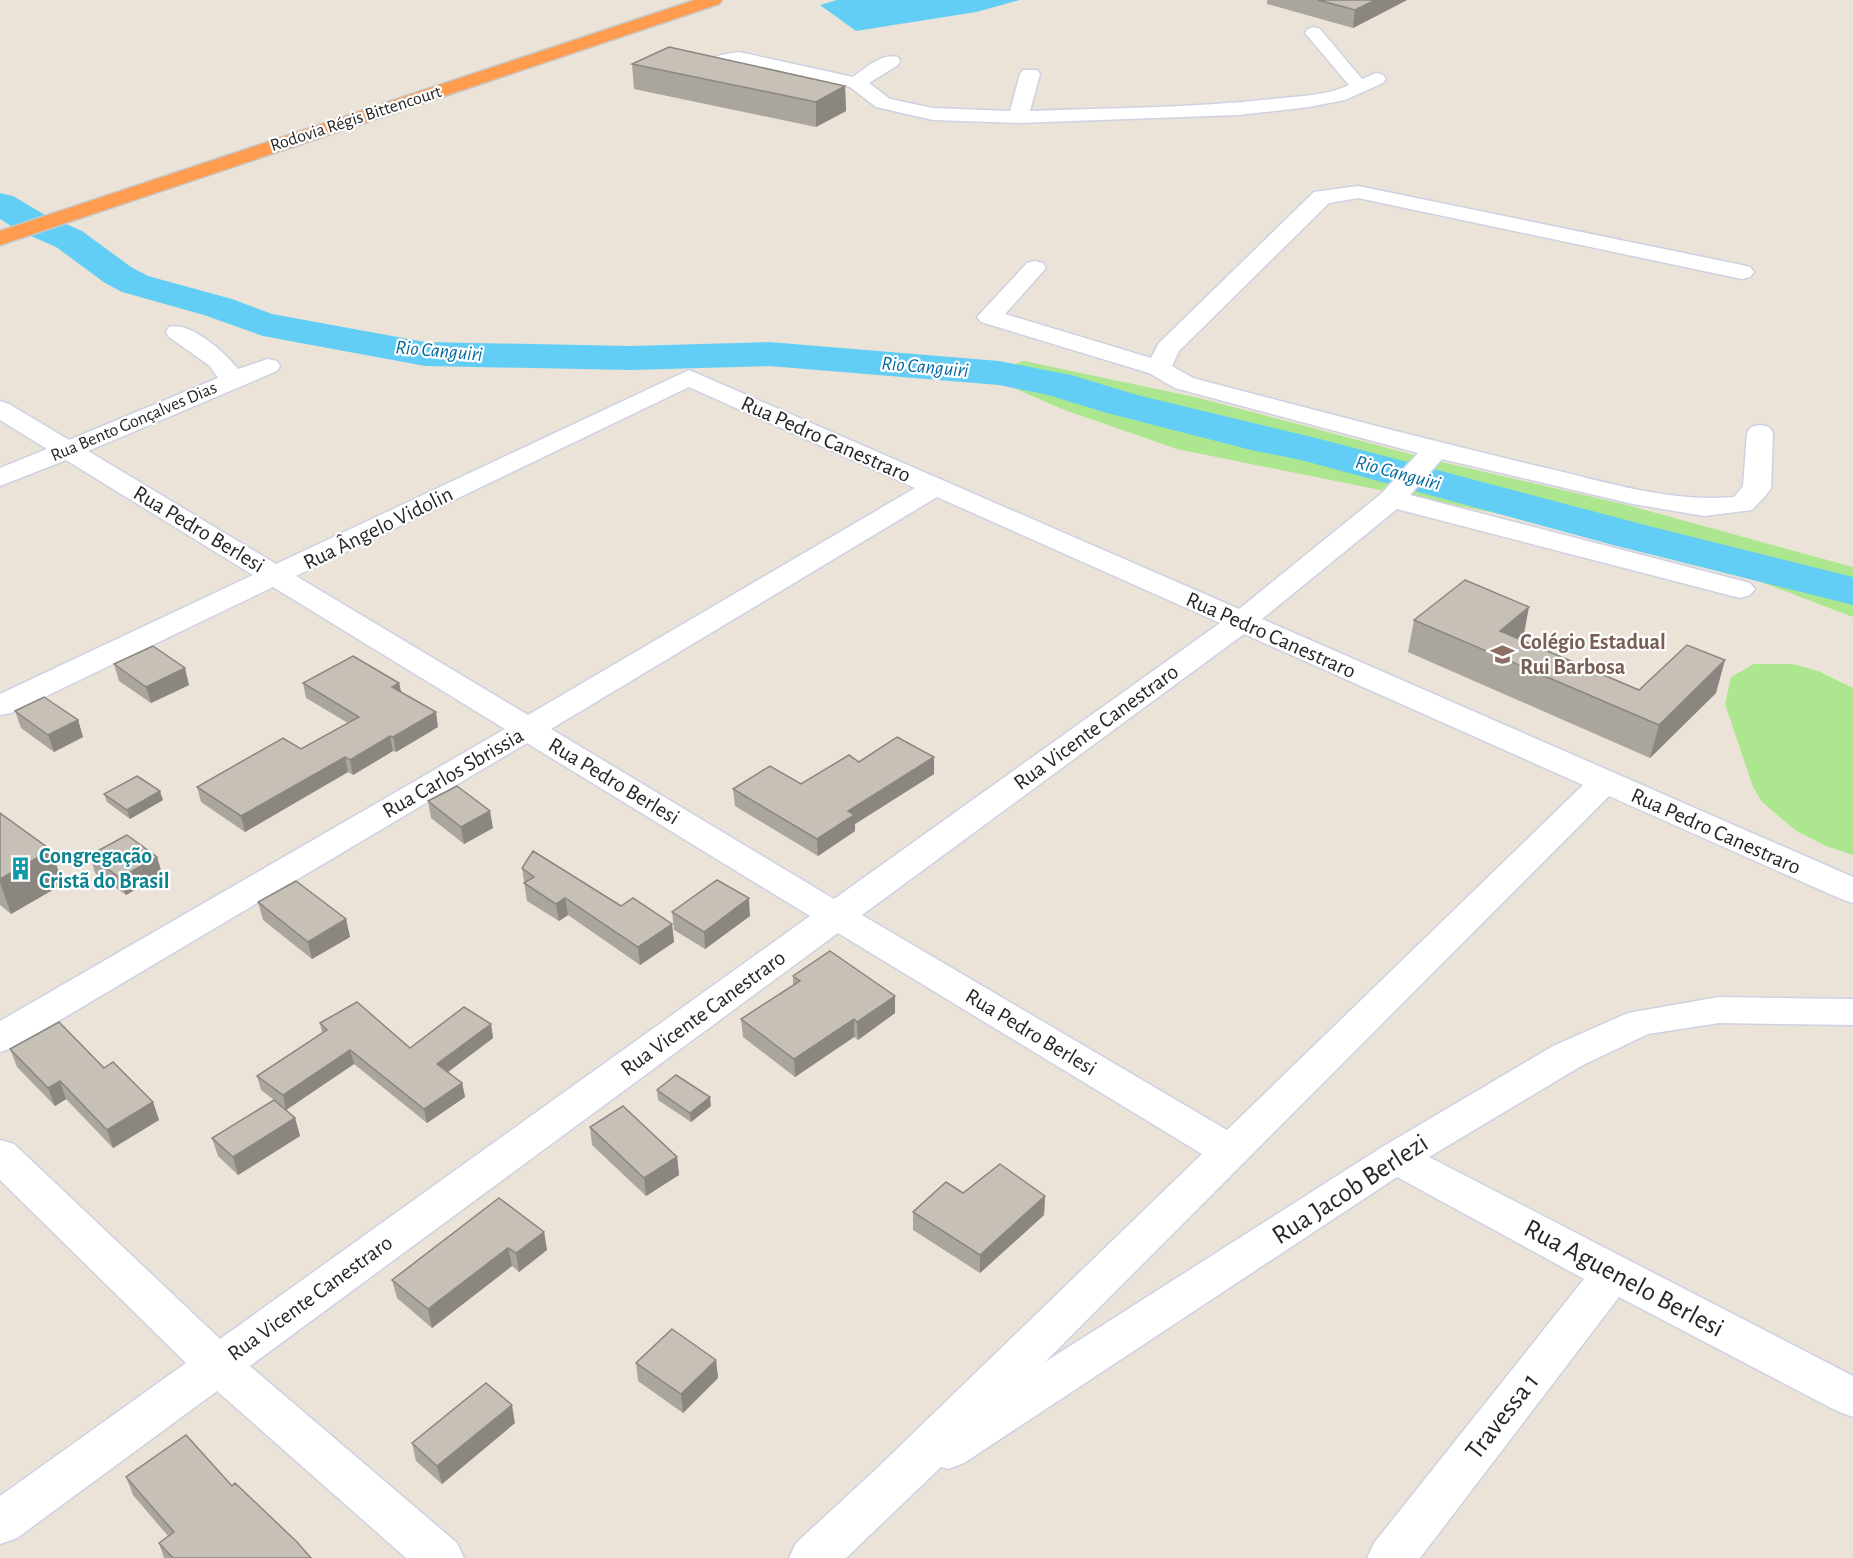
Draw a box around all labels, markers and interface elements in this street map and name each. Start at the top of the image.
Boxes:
street label: Rodovia Régis Bittencourt [268,83,444,155]
water label: Rio Canguiri [395,337,483,365]
water label: Rio Canguiri [881,353,969,381]
street label: Rua Bento Gonçalves Dias [48,379,220,465]
street label: Rua Pedro Canestraro [738,392,914,486]
water label: Rio Canguiri [1353,452,1443,494]
street label: Rua Pedro Berlesi [130,481,268,577]
street label: Rua Ângelo Vidolin [299,481,456,574]
street label: Rua Pedro Canestraro [1183,588,1359,682]
place label: Colégio Estadual Rui Barbosa [1520,631,1666,678]
school or university icon: Colégio Estadual Rui Barbosa [1489,642,1515,668]
street label: Rua Vicente Canestraro [1010,660,1182,794]
street label: Rua Carlos Sbrissia [379,724,527,822]
street label: Rua Pedro Berlesi [545,733,683,829]
street label: Rua Pedro Canestraro [1628,784,1804,878]
place label: Congregação Cristã do Brasil [39,845,170,892]
building icon: Congregação Cristã do Brasil [8,856,34,882]
street label: Rua Vicente Canestraro [617,946,789,1080]
street label: Rua Pedro Berlesi [962,984,1100,1080]
street label: Rua Jacob Berlezi [1267,1129,1433,1249]
street label: Rua Aguenelo Berlesi [1520,1214,1728,1342]
street label: Rua Vicente Canestraro [224,1231,396,1365]
street label: Travessa 1 [1460,1368,1544,1464]

